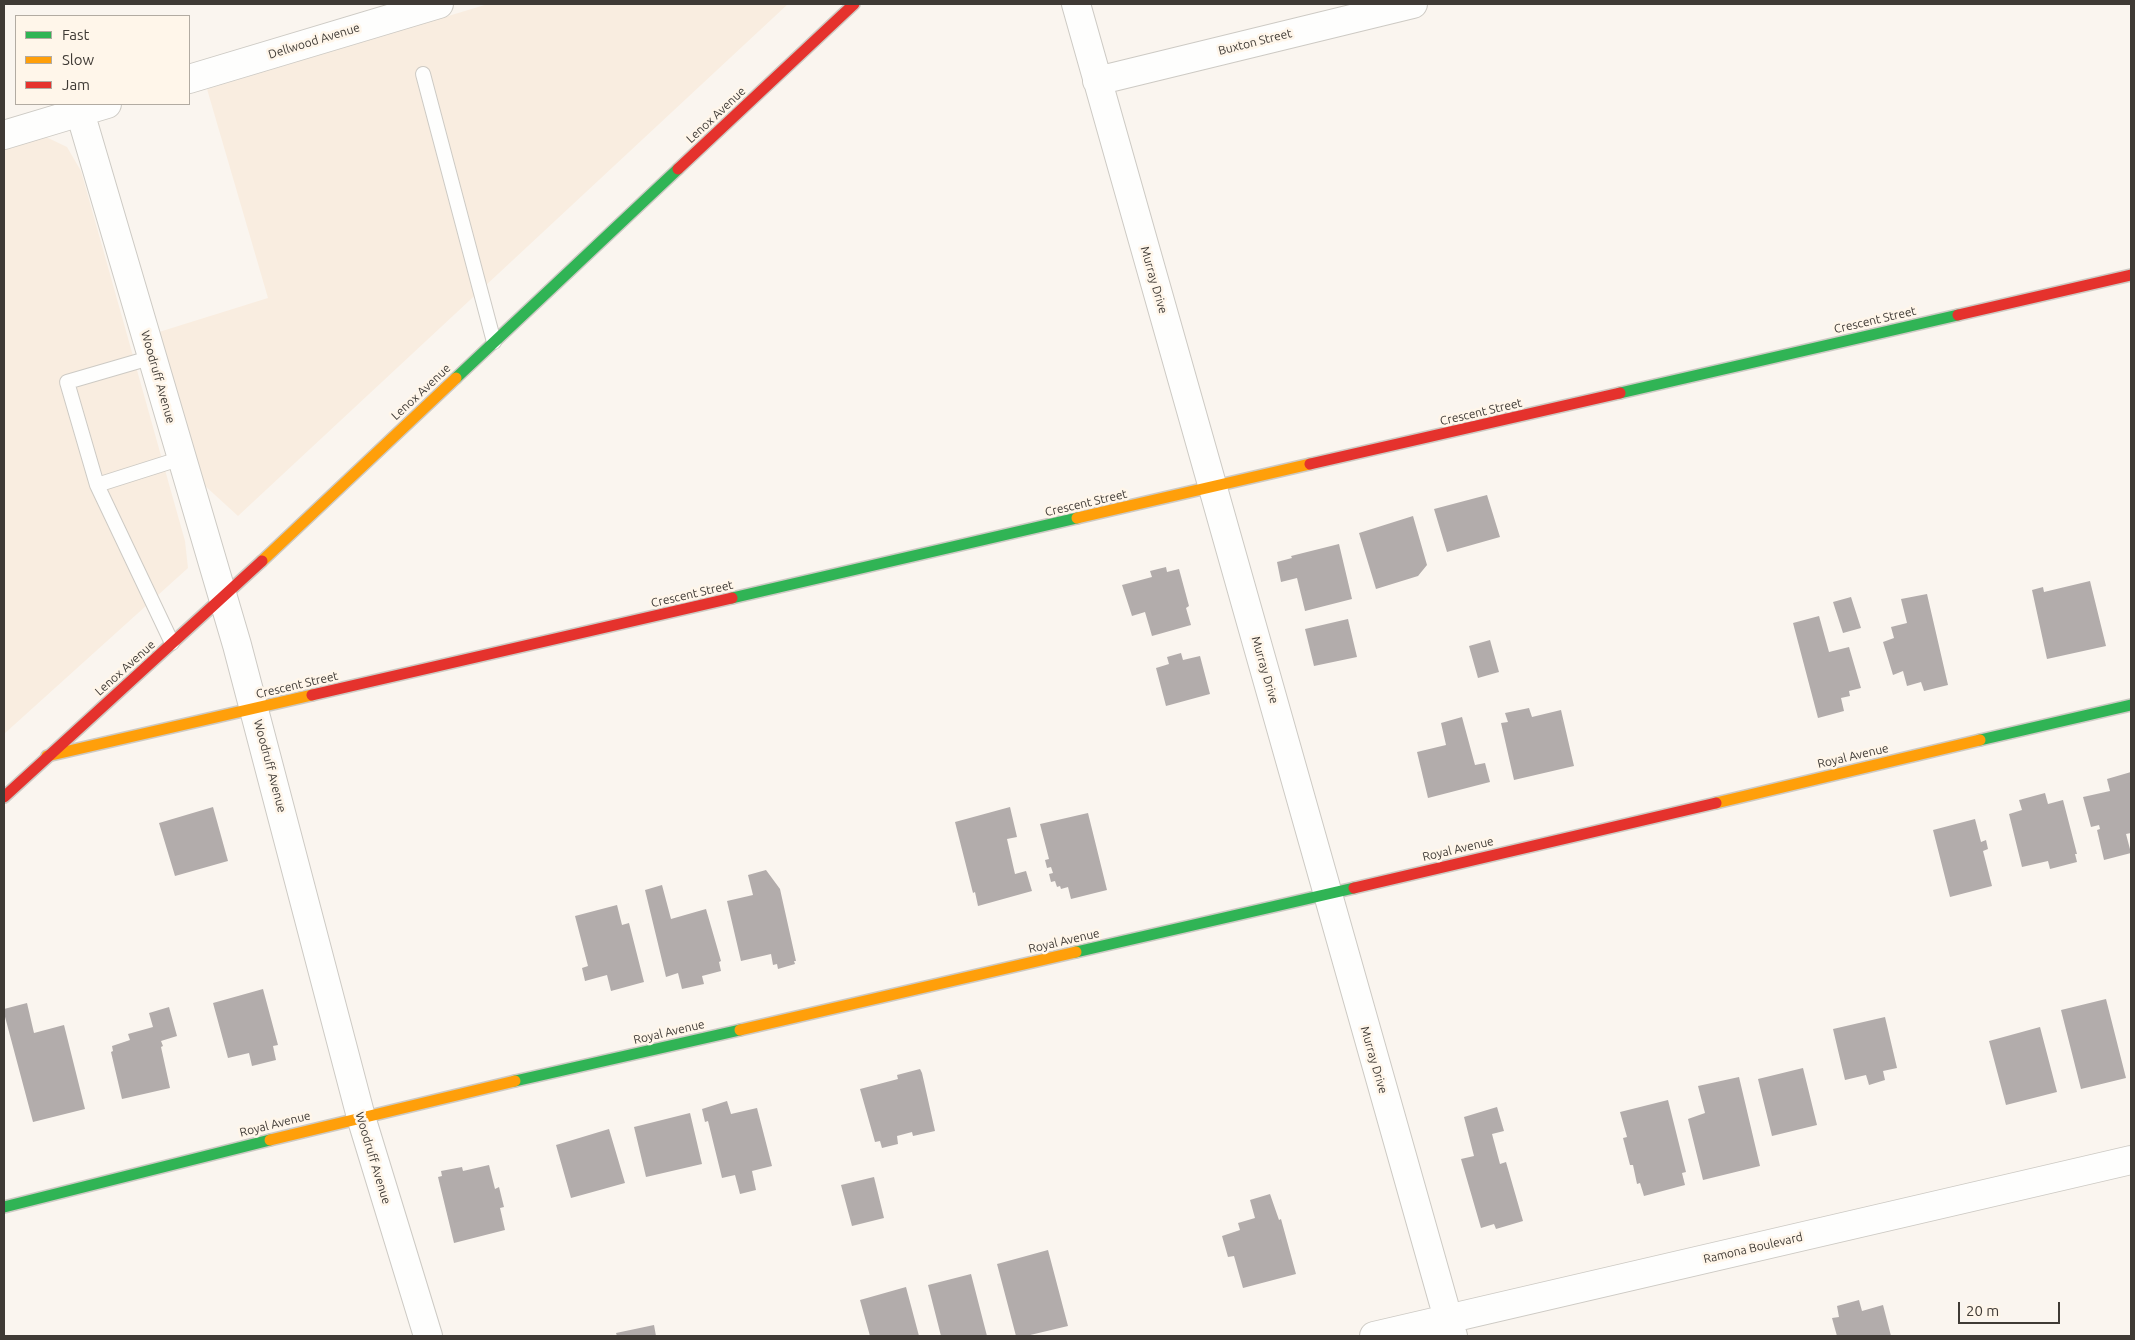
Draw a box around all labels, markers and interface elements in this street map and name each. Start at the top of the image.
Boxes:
legend [15,15,190,105]
street label: Dellwood Avenue [267,20,361,62]
text: Fast [62,26,89,43]
street label: Buxton Street [1217,26,1293,58]
text: Slow [62,51,94,68]
text: Jam [62,76,90,93]
street label: Lenox Avenue [683,84,749,146]
street label: Murray Drive [1138,245,1170,315]
street label: Crescent Street [1833,304,1917,336]
street label: Woodruff Avenue [138,329,178,425]
street label: Lenox Avenue [388,361,454,423]
street label: Crescent Street [1439,396,1523,428]
street label: Crescent Street [1044,487,1128,519]
street label: Crescent Street [650,578,734,610]
street label: Murray Drive [1249,635,1281,705]
street label: Lenox Avenue [92,637,158,699]
street label: Crescent Street [255,669,339,701]
street label: Woodruff Avenue [251,718,289,814]
street label: Royal Avenue [1816,741,1890,771]
street label: Royal Avenue [1421,834,1495,864]
street label: Royal Avenue [1027,926,1101,956]
street label: Royal Avenue [632,1017,706,1047]
street label: Murray Drive [1358,1025,1390,1095]
street label: Royal Avenue [238,1108,312,1140]
street label: Woodruff Avenue [352,1110,394,1206]
street label: Ramona Boulevard [1702,1230,1804,1266]
scale bar [1960,1292,2062,1324]
text: 20 m [1966,1302,1999,1319]

